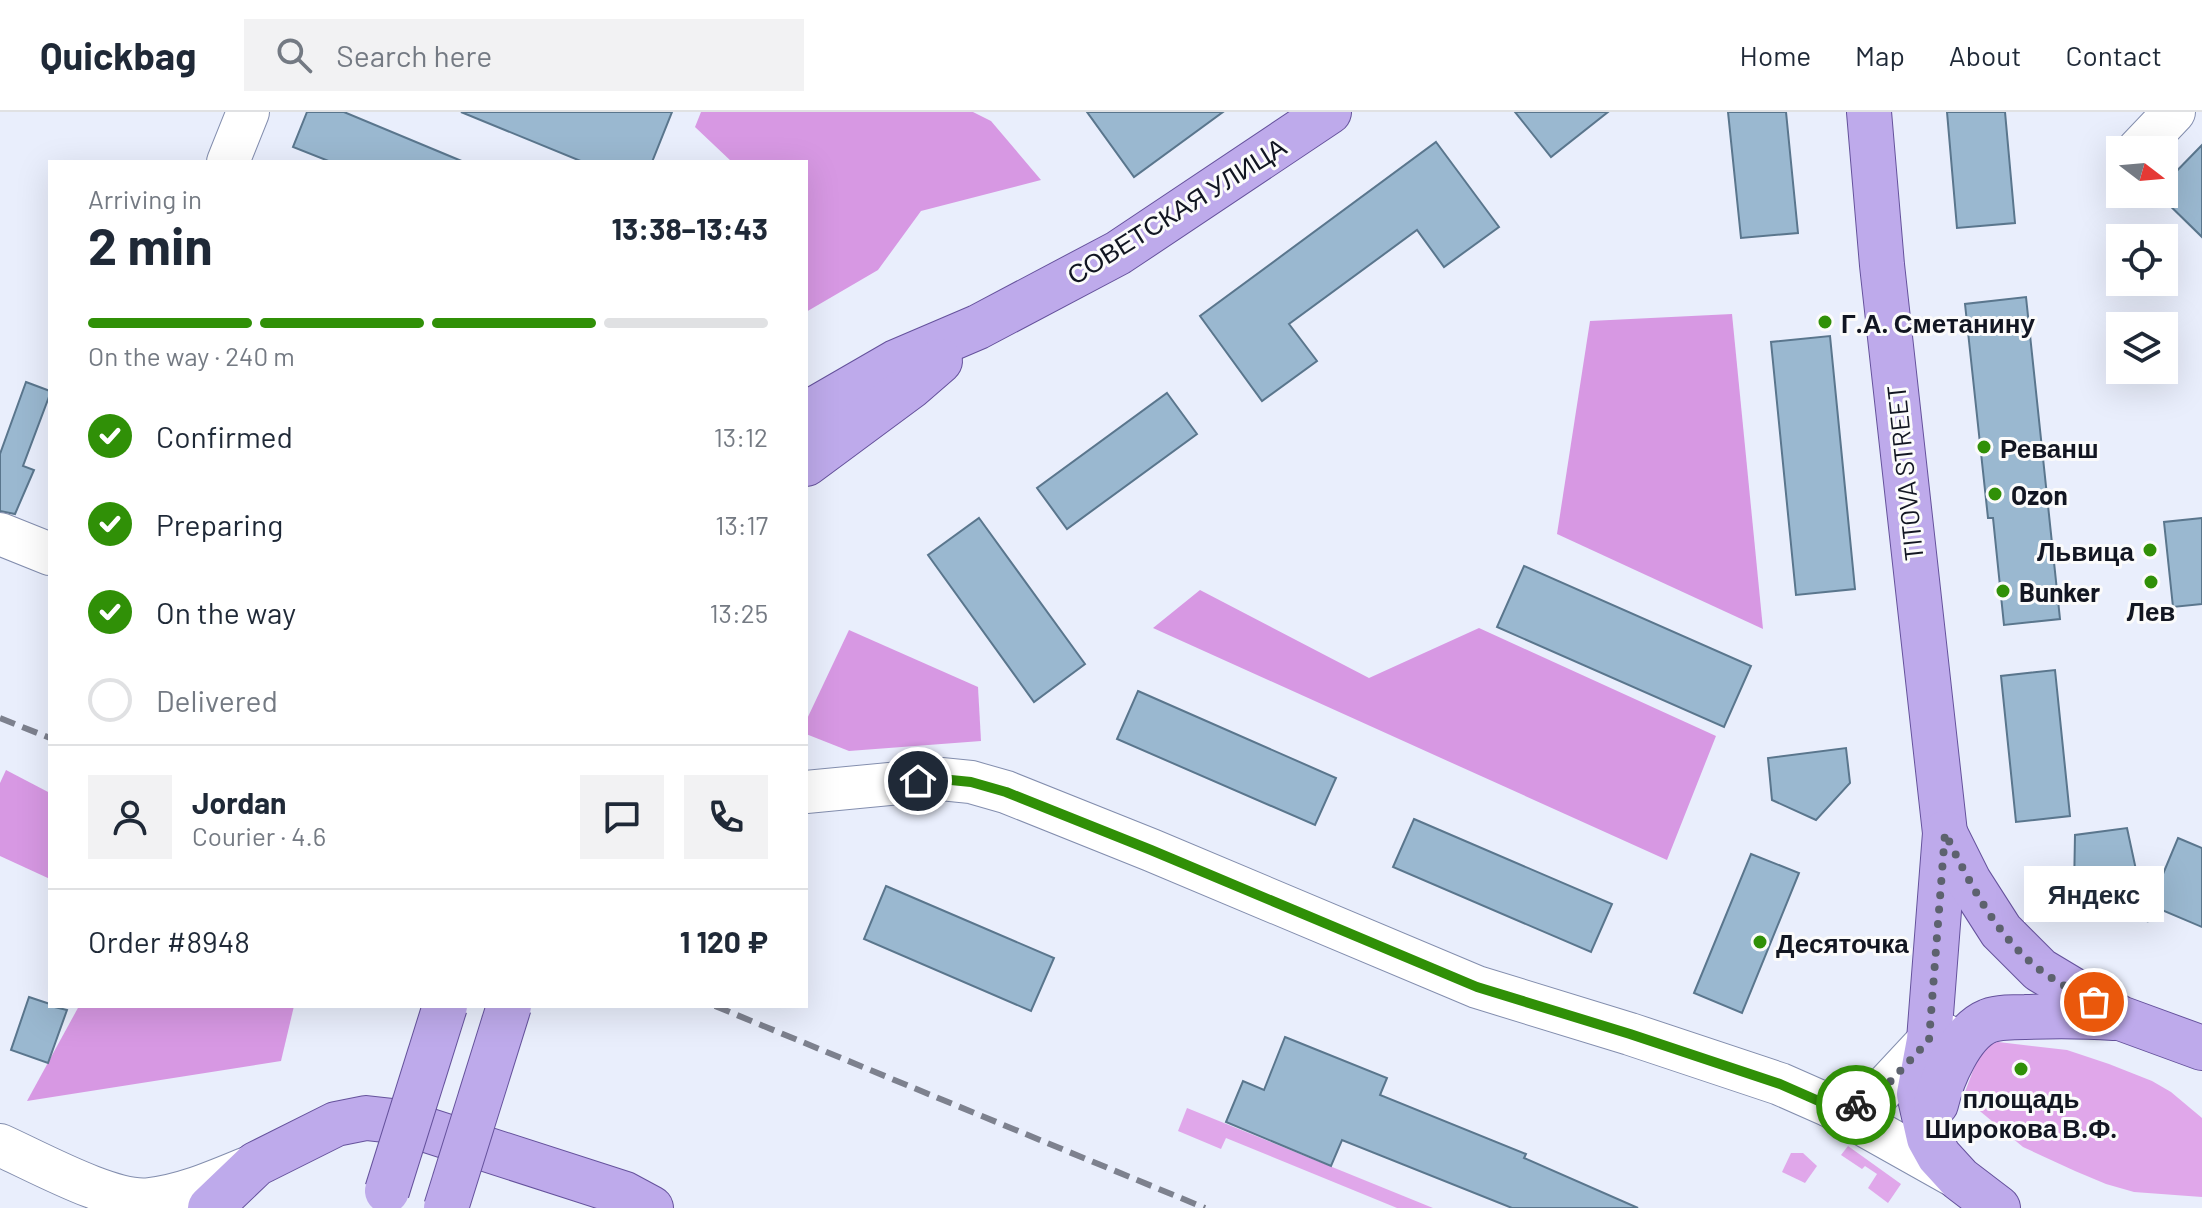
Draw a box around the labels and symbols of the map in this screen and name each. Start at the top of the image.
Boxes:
street label: СОВЕТСКАЯ УЛИЦА [1061,130,1292,290]
north arrow [2106,136,2178,208]
place label: Г.А. Сметанину [1841,307,2035,338]
marker: Г.А. Сметанину [1816,313,1834,331]
street label: TITOVA STREET [1879,384,1929,562]
place label: Реванш [2000,432,2099,463]
marker: Реванш [1975,438,1993,456]
place label: Ozon [2011,479,2068,510]
marker: Ozon [1986,485,2004,503]
place label: Львица [2037,535,2135,566]
marker: Львица [2141,541,2159,559]
marker: Лев [2142,573,2160,591]
place label: Bunker [2019,576,2100,607]
marker: Bunker [1994,582,2012,600]
place label: Лев [2127,595,2175,626]
pin [884,747,952,815]
callout: Яндекс [2024,866,2164,922]
place label: Десяточка [1776,927,1909,958]
marker: Десяточка [1751,933,1769,951]
pin [2060,968,2128,1036]
marker: площадь Широкова В.Ф. [2012,1060,2030,1078]
courier [1816,1065,1896,1145]
place label: площадь Широкова В.Ф. [1925,1082,2117,1143]

